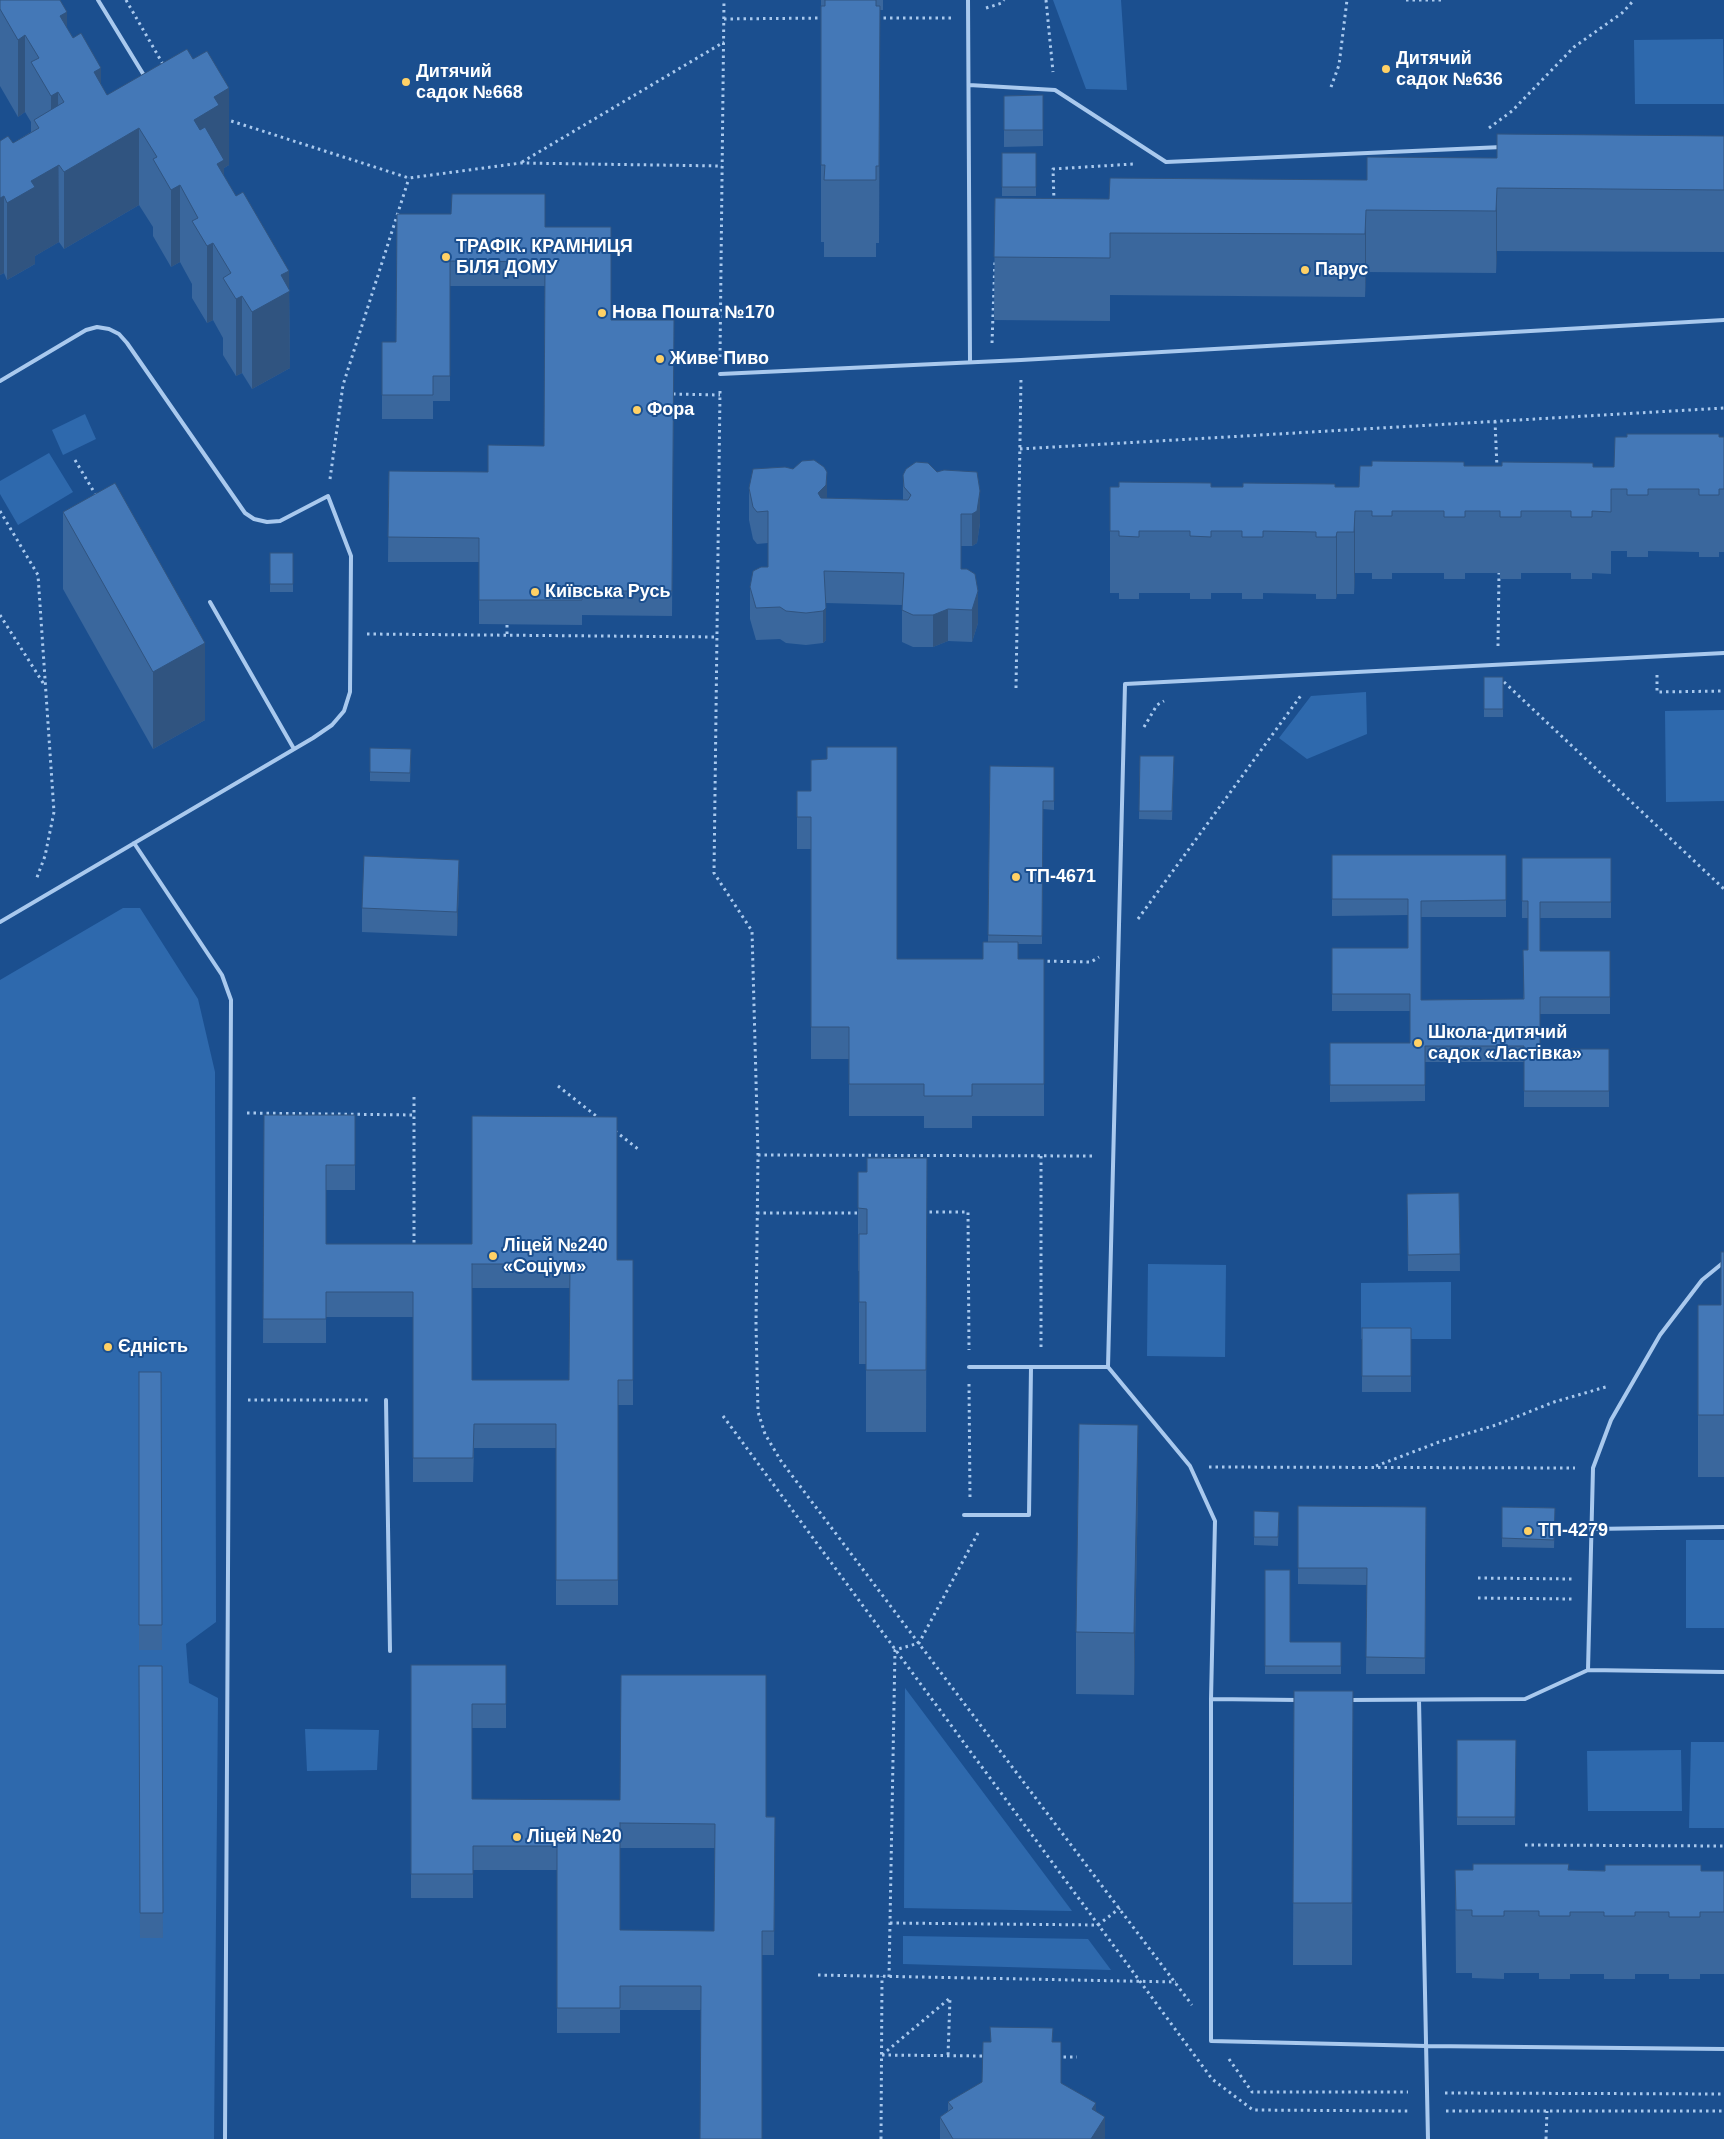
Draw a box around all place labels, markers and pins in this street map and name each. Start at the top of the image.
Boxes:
place label: Дитячий садок №636 [1396,48,1503,90]
place label: Дитячий садок №668 [416,61,523,104]
marker: Дитячий садок №636 [1380,63,1392,75]
marker: Дитячий садок №668 [400,76,412,88]
place label: ТРАФІК. КРАМНИЦЯ БІЛЯ ДОМУ [456,236,633,278]
marker: ТРАФІК. КРАМНИЦЯ БІЛЯ ДОМУ [440,251,452,263]
place label: Парус [1315,259,1368,281]
marker: Парус [1299,264,1311,276]
place label: Нова Пошта №170 [612,302,775,324]
marker: Нова Пошта №170 [596,307,608,319]
place label: Живе Пиво [670,348,769,370]
marker: Живе Пиво [654,353,666,365]
place label: Фора [647,399,694,421]
marker: Фора [631,404,643,416]
place label: Київська Русь [545,581,670,603]
marker: Київська Русь [529,586,541,598]
place label: ТП-4671 [1026,866,1096,888]
marker: ТП-4671 [1010,871,1022,883]
place label: Школа-дитячий садок «Ластівка» [1428,1022,1582,1064]
marker: Школа-дитячий садок «Ластівка» [1412,1037,1424,1049]
place label: Ліцей №240 «Соціум» [503,1235,608,1278]
marker: Ліцей №240 «Соціум» [487,1250,499,1262]
place label: Єдність [118,1336,188,1358]
marker: Єдність [102,1341,114,1353]
place label: ТП-4279 [1538,1520,1608,1542]
marker: ТП-4279 [1522,1525,1534,1537]
place label: Ліцей №20 [527,1826,622,1848]
marker: Ліцей №20 [511,1831,523,1843]

